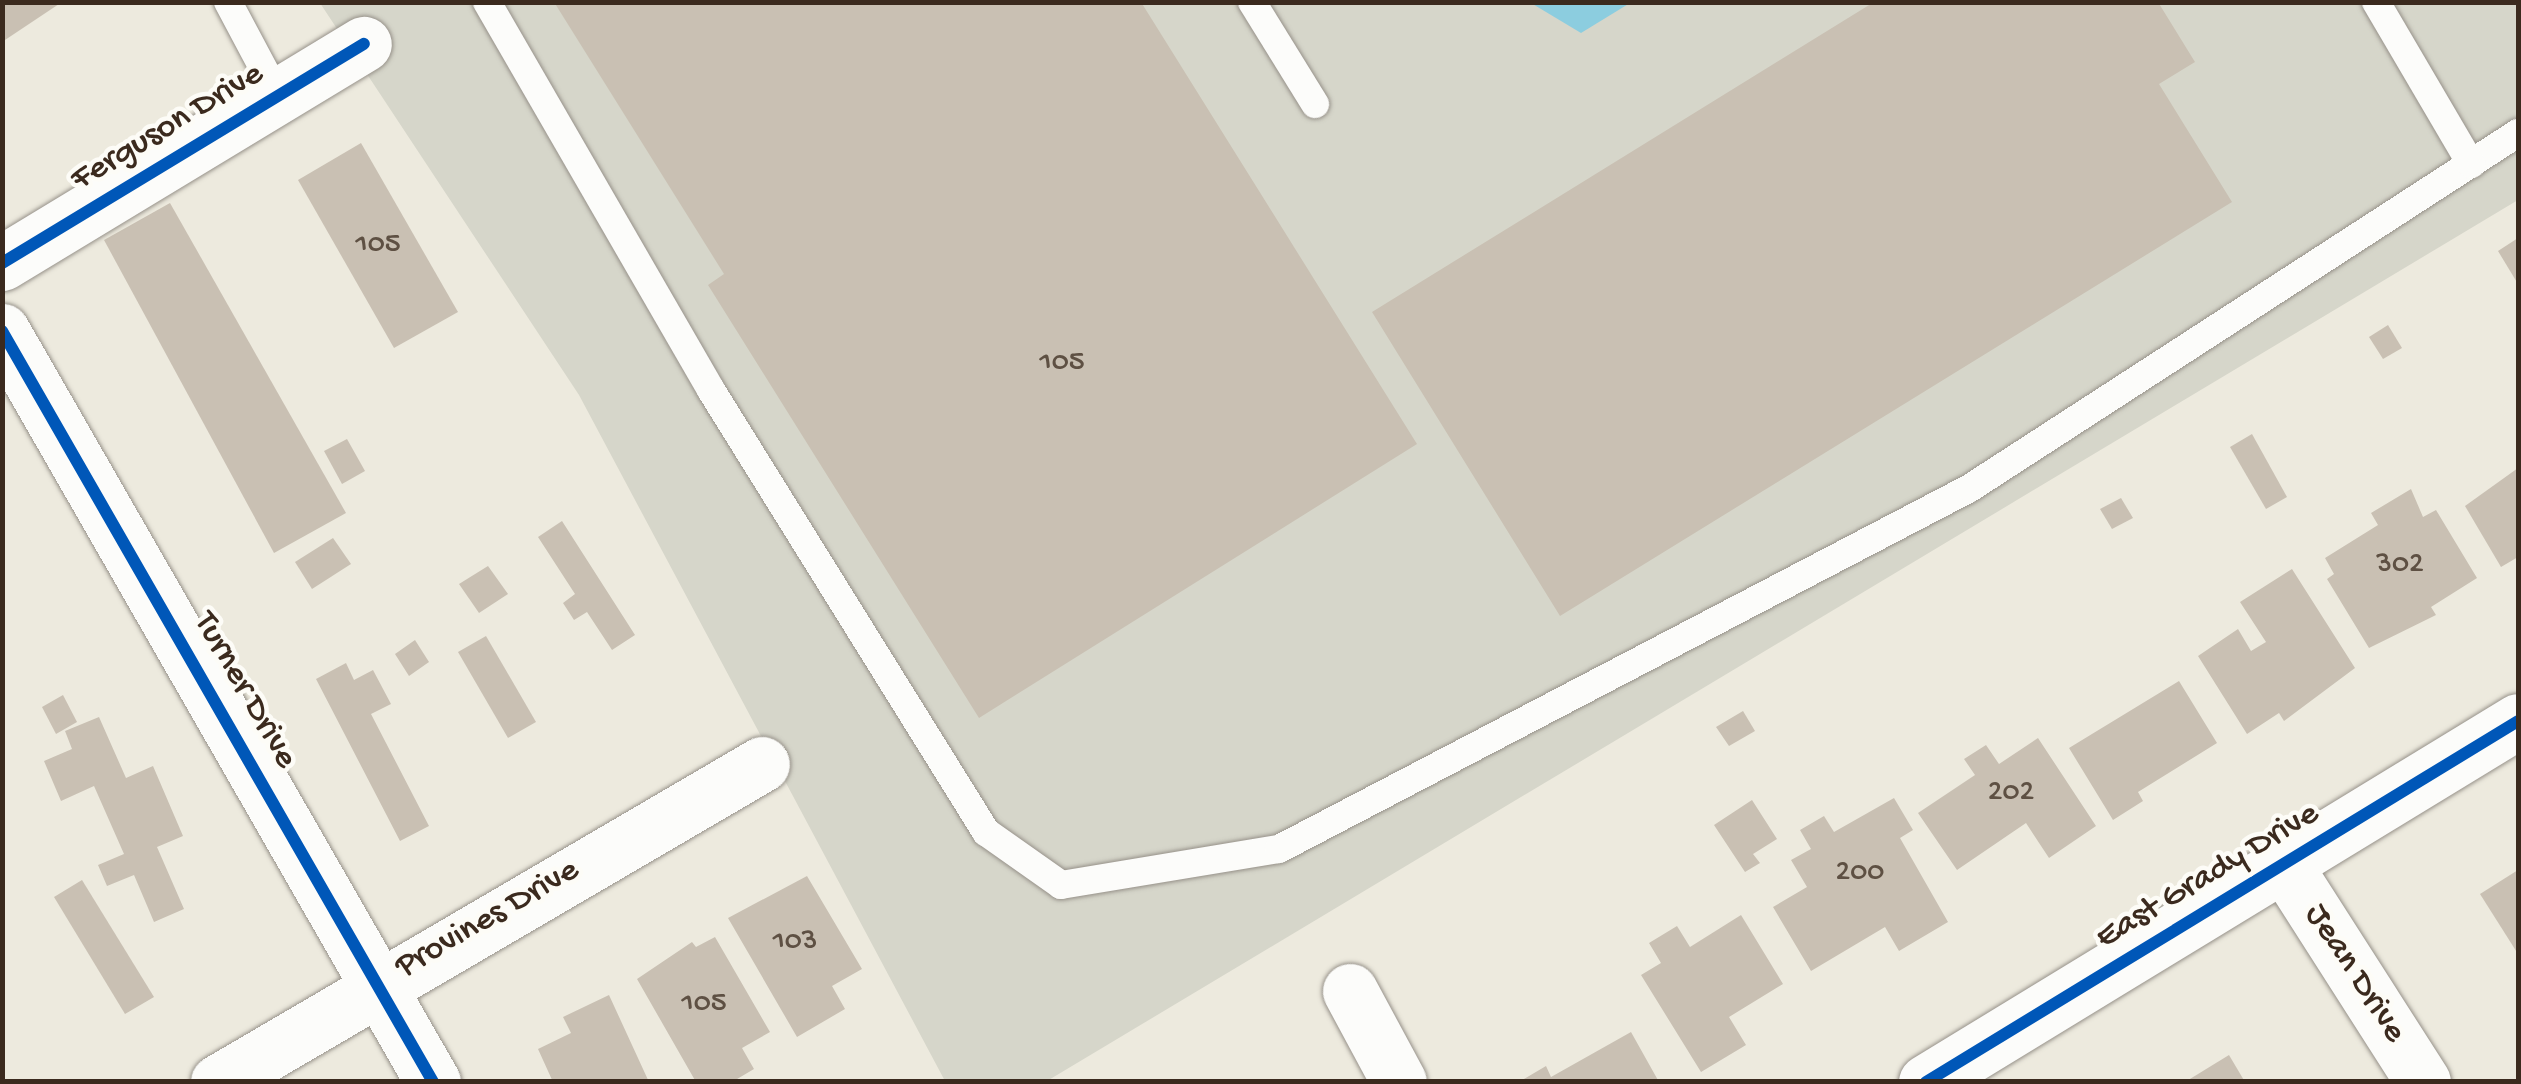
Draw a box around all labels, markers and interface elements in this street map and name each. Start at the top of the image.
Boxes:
street label: Ferguson Drive [64,54,272,202]
house number: 105 [356,228,400,264]
house number: 105 [1040,346,1084,382]
house number: 302 [2376,548,2424,584]
street label: Turner Drive [182,605,306,777]
house number: 202 [1988,776,2034,812]
street label: East Grady Drive [2089,794,2327,960]
street label: Provines Drive [389,851,587,989]
house number: 200 [1836,856,1884,892]
street label: Jean Drive [2294,897,2414,1051]
house number: 103 [773,925,817,961]
house number: 105 [682,987,726,1023]

